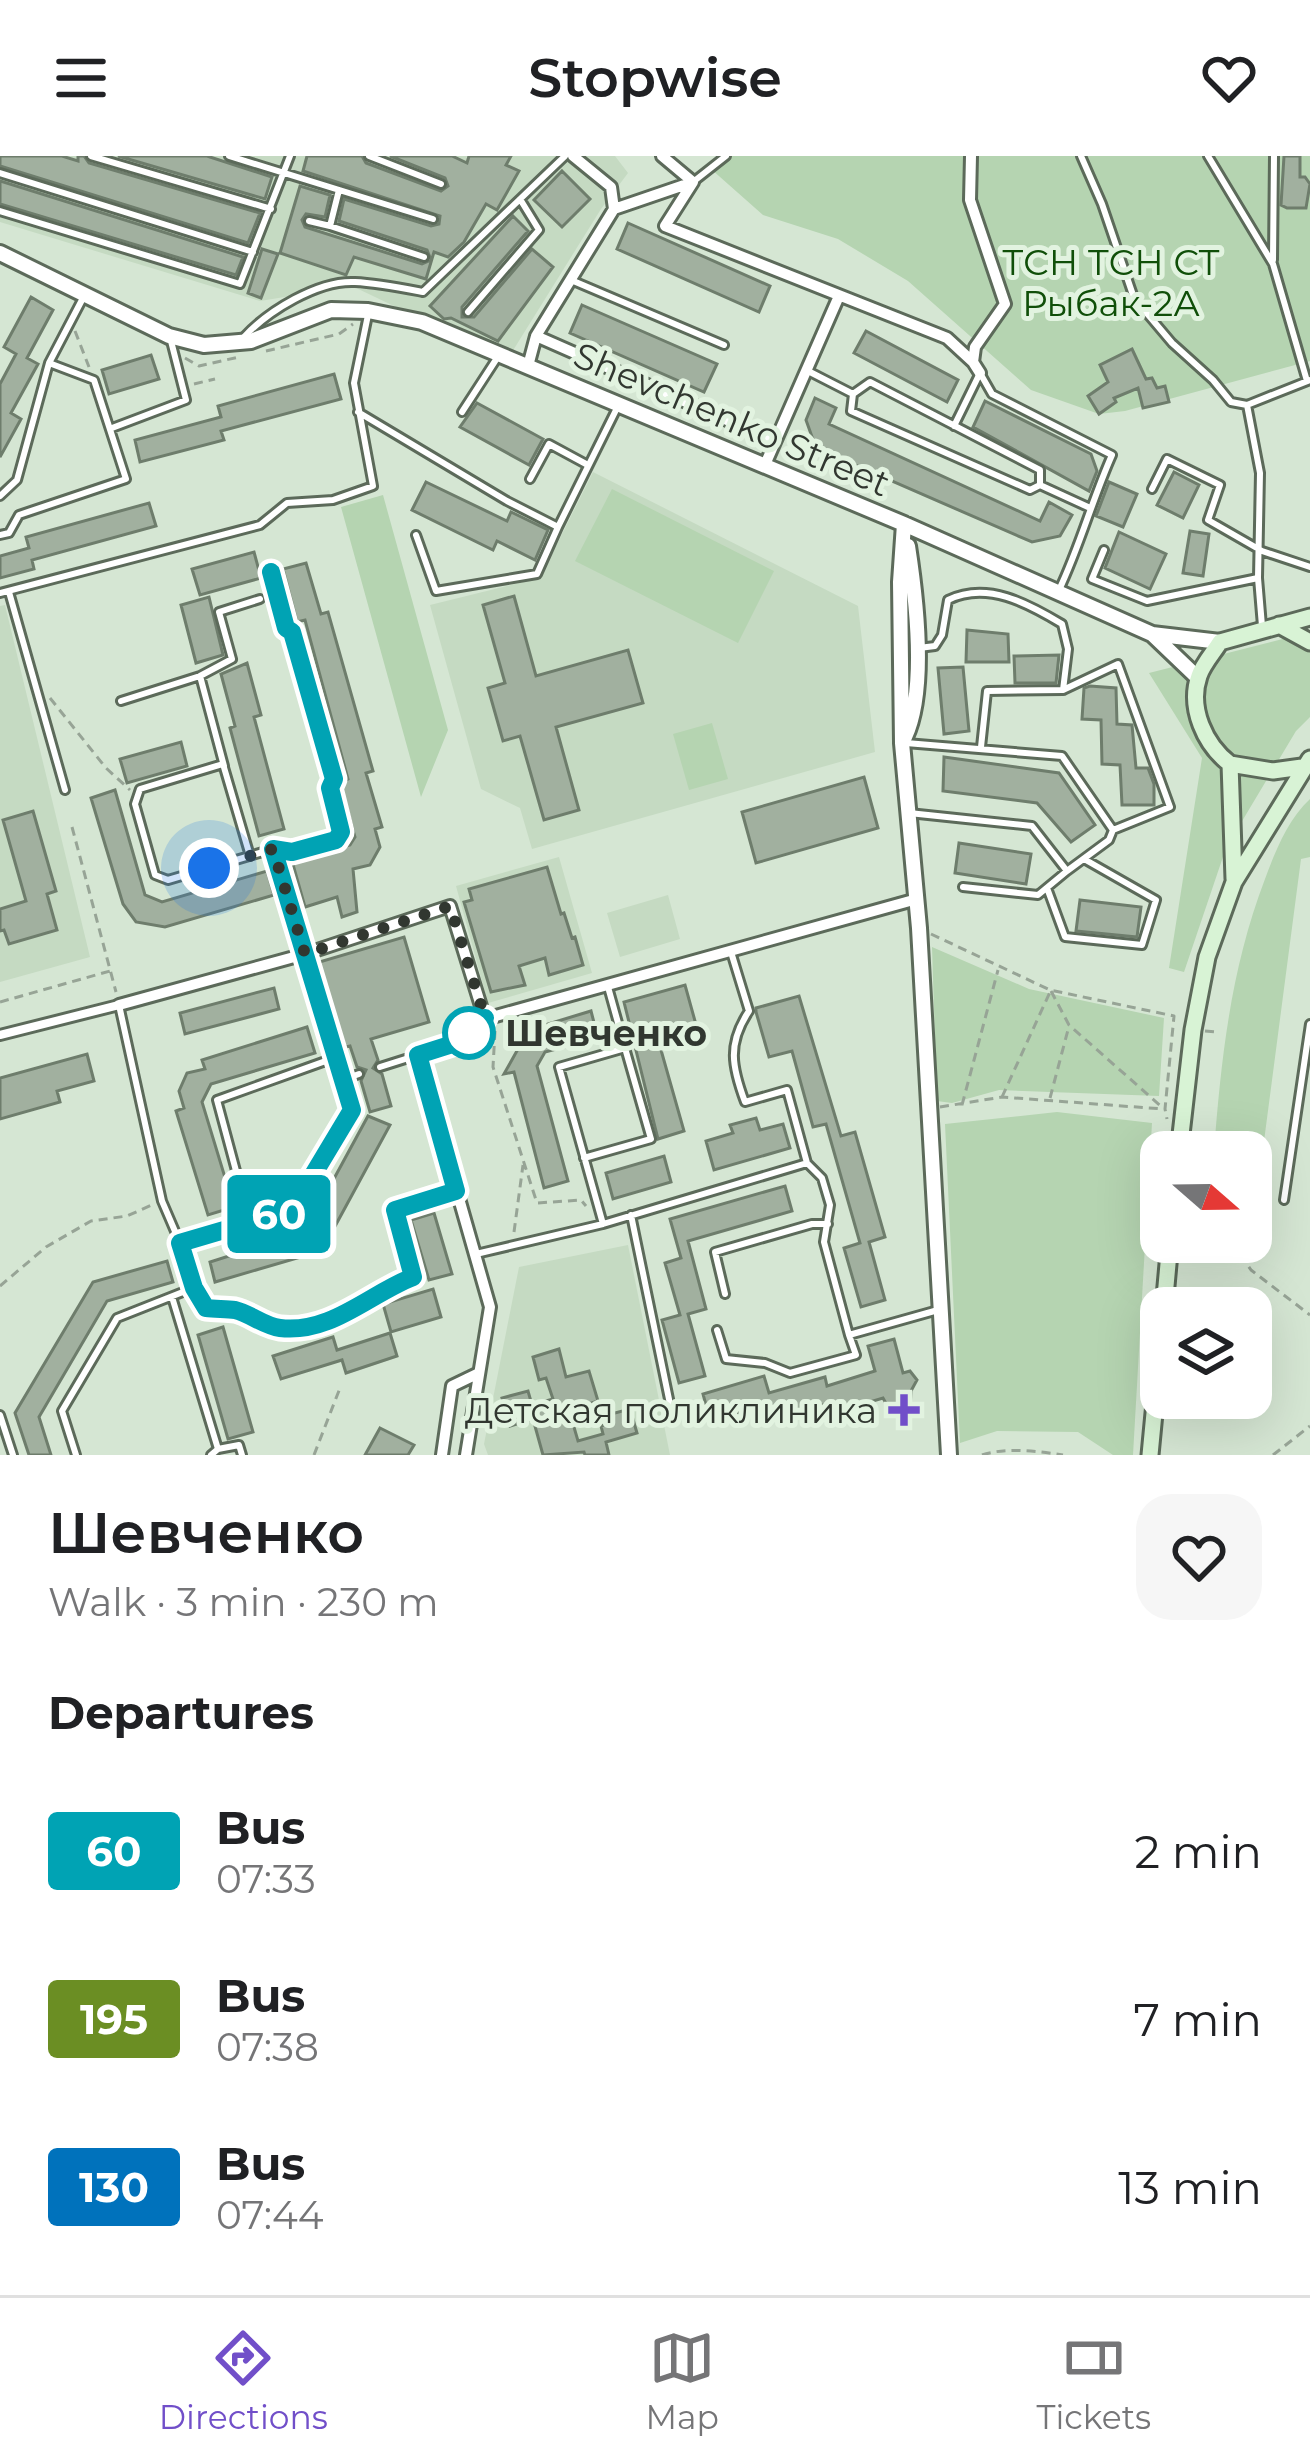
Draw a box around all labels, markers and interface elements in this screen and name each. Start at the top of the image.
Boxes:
icon: menu [48,45,114,111]
text: Stopwise [528,45,782,111]
icon: heart [1196,45,1262,111]
park label: ТСН ТСН СТ Рыбак-2А [1002,240,1220,325]
street label: Shevchenko Street [567,333,897,505]
your location [179,838,239,898]
marker: Шевченко [444,1008,494,1058]
place label: Шевченко [505,1011,707,1055]
north arrow [1140,1131,1272,1263]
map controls [1140,1131,1272,1419]
line badge: 60 [225,1175,333,1253]
text: 60 [251,1188,307,1240]
button: layers [1140,1287,1272,1419]
place label: Детская поликлиника [465,1388,877,1432]
marker: Детская поликлиника [888,1394,920,1426]
button: heart [1136,1494,1262,1620]
text: Шевченко [48,1498,364,1567]
text: Walk · 3 min · 230 m [48,1578,439,1626]
text: Departures [48,1685,314,1740]
text: Bus [216,1800,305,1855]
text: 2 min [1134,1824,1262,1879]
text: 60 [86,1825,142,1877]
text: 07:33 [216,1855,316,1903]
text: Bus [216,1968,305,2023]
text: 7 min [1133,1992,1262,2047]
text: 195 [80,1993,148,2045]
text: 07:38 [216,2023,319,2071]
text: Bus [216,2136,305,2191]
text: 13 min [1118,2160,1262,2215]
text: 130 [79,2161,149,2213]
text: 07:44 [216,2191,324,2239]
tab: Directions [159,2325,328,2437]
tab: Map [646,2325,719,2437]
tab: Tickets [1037,2325,1151,2437]

